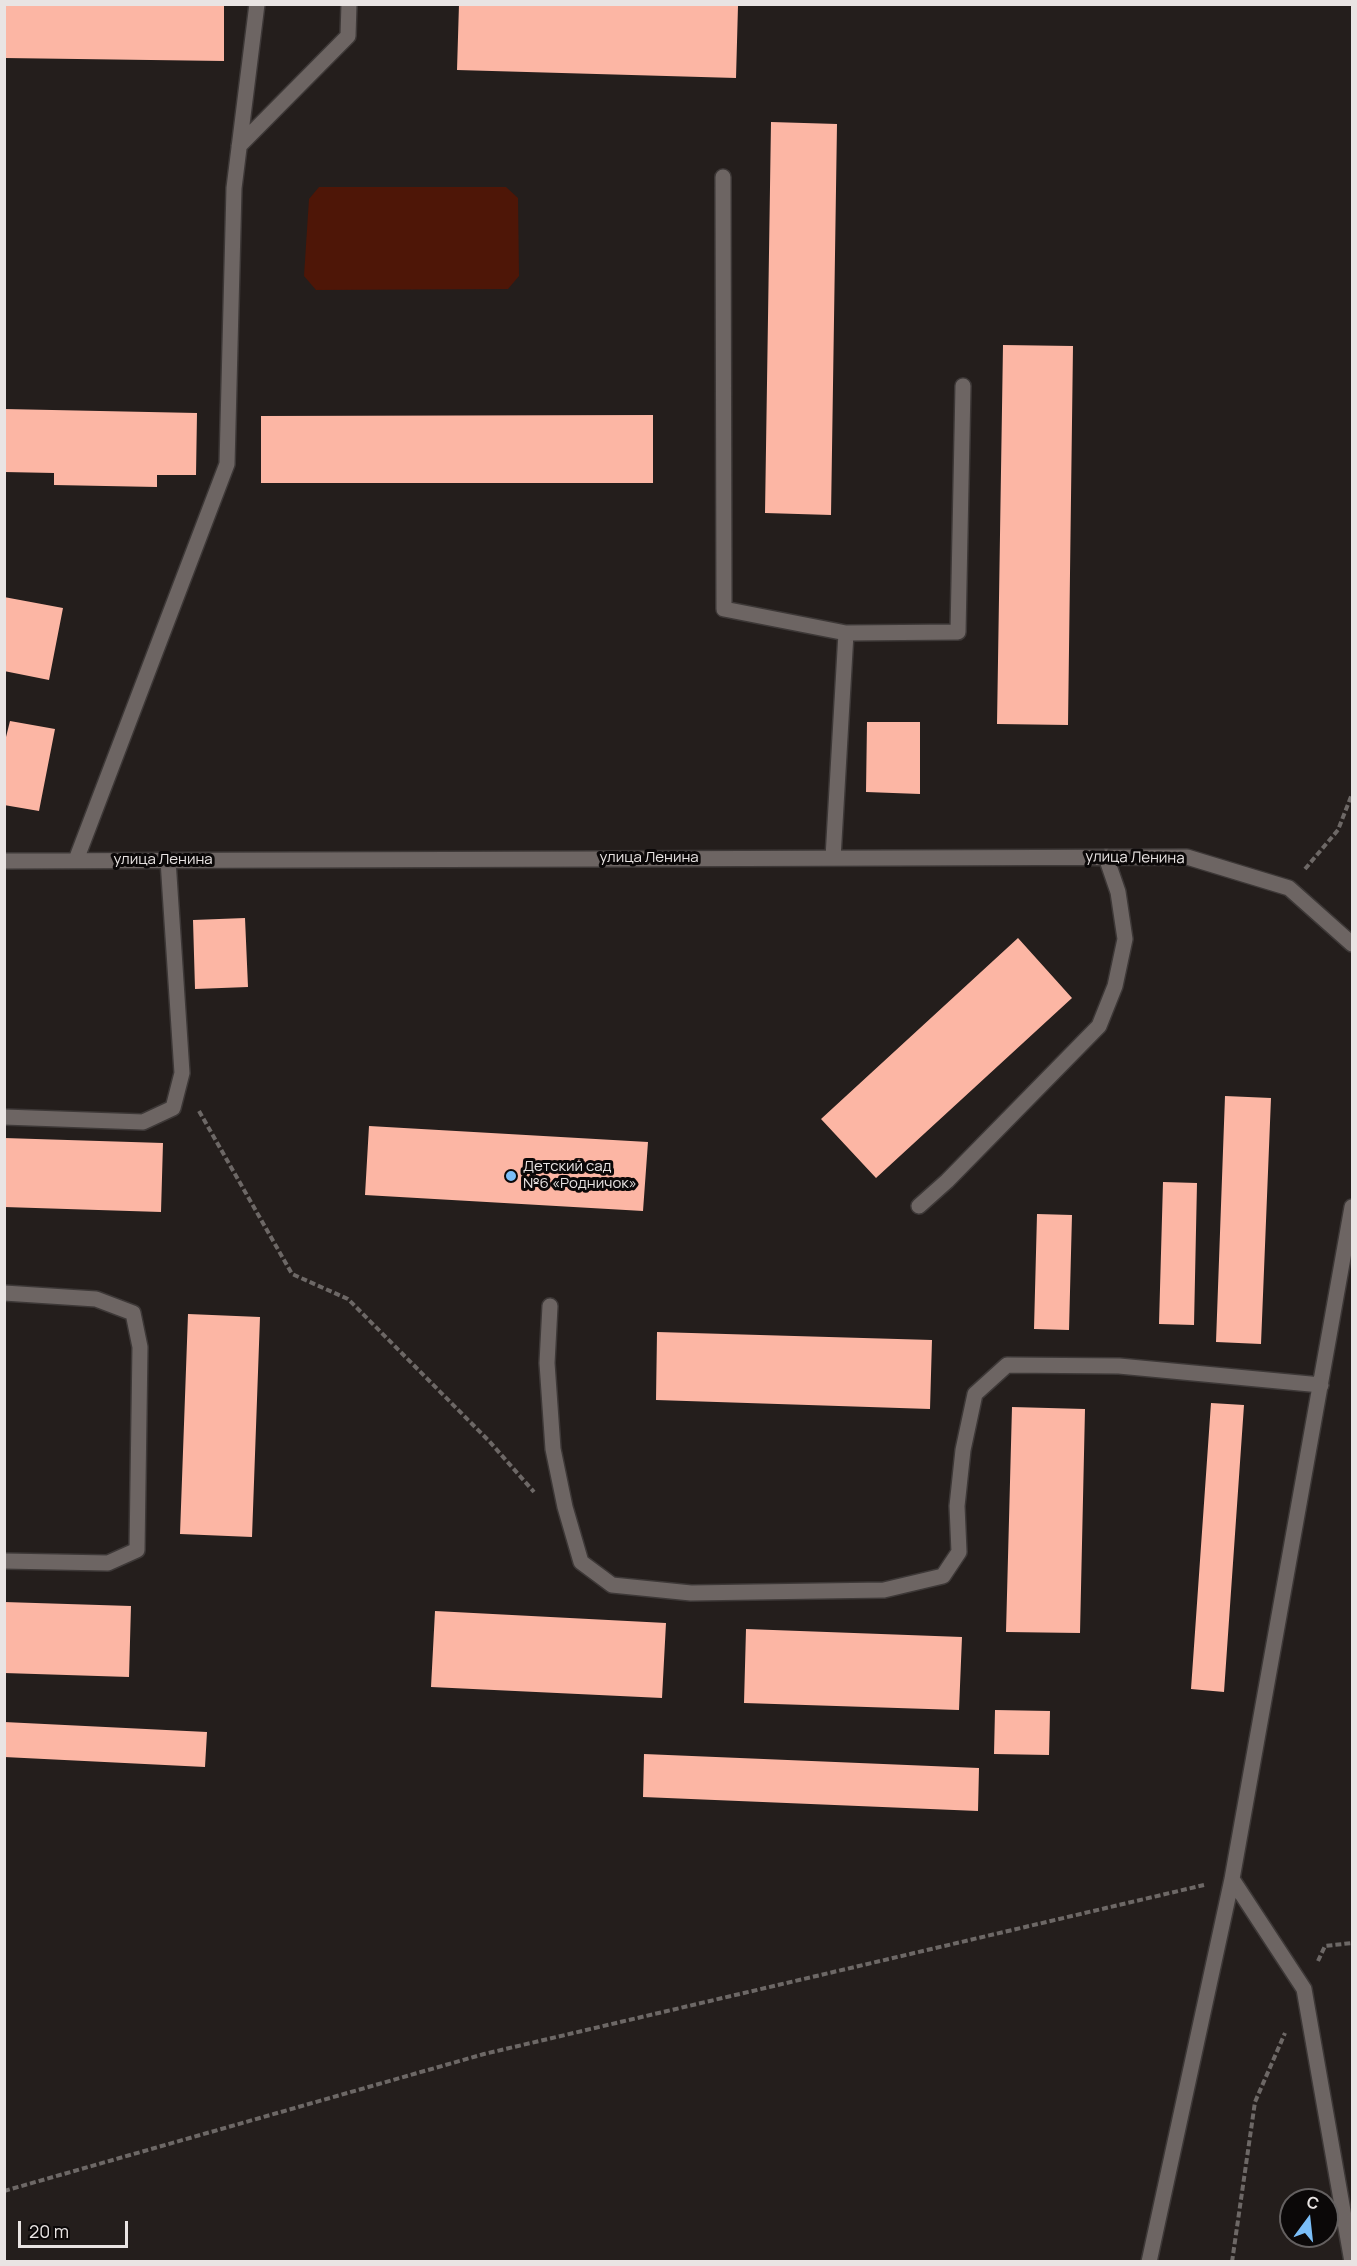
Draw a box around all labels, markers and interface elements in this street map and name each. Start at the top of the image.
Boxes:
street label: улица Ленина [1085,848,1185,868]
street label: улица Ленина [599,849,699,867]
street label: улица Ленина [113,851,213,869]
place label: Детский сад №6 «Родничок» [523,1158,637,1193]
marker: Детский сад №6 «Родничок» [504,1169,518,1183]
north arrow [1279,2188,1339,2248]
text: С [1305,2190,1322,2215]
scale bar [21,2209,130,2247]
text: 20 m [29,2219,69,2243]

